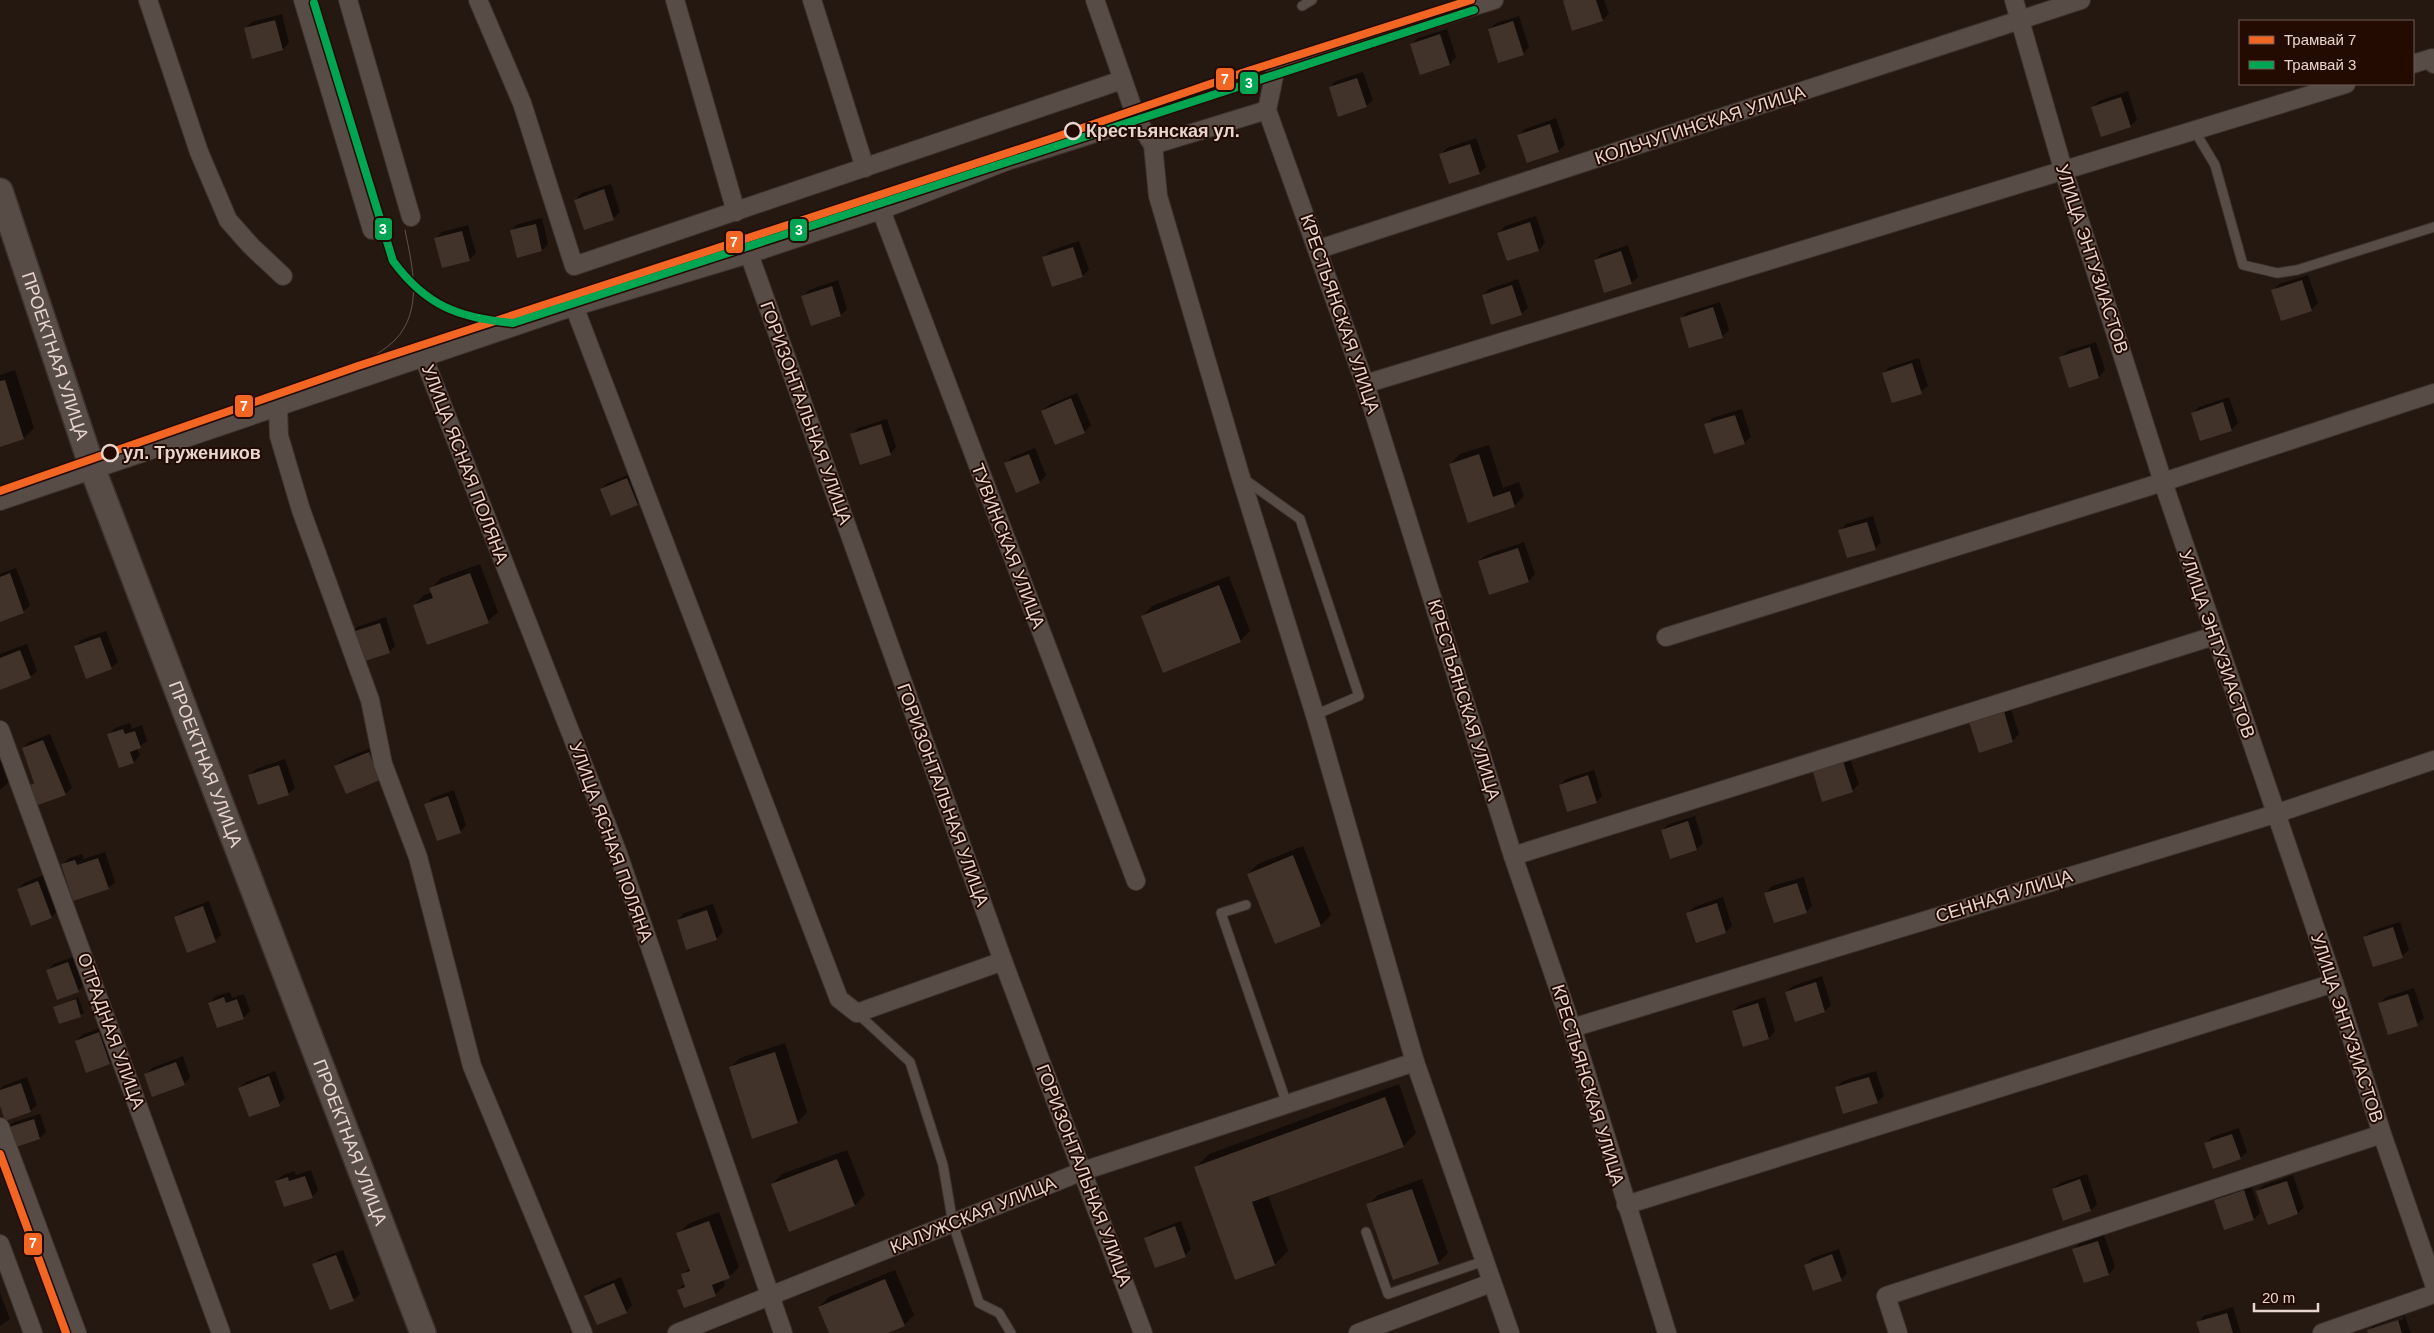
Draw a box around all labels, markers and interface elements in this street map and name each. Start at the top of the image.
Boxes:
legend [2239,20,2414,85]
text: Трамвай 7 [2284,31,2356,48]
text: Трамвай 3 [2284,56,2356,73]
line badge: 7 [1215,67,1235,91]
text: 7 [1221,71,1229,87]
line badge: 3 [1239,71,1259,95]
text: 3 [1245,75,1253,91]
street label: КОЛЬЧУГИНСКАЯ УЛИЦА [1592,82,1808,168]
place label: Крестьянская ул. [1086,121,1240,141]
marker: Крестьянская ул. [1064,122,1082,140]
street label: УЛИЦА ЭНТУЗИАСТОВ [2052,162,2132,356]
street label: КРЕСТЬЯНСКАЯ УЛИЦА [1296,212,1384,416]
line badge: 3 [374,217,393,241]
line badge: 3 [789,218,808,242]
text: 3 [379,221,387,237]
text: 3 [795,222,803,238]
line badge: 7 [725,230,744,254]
text: 7 [730,234,738,250]
street label: ПРОЕКТНАЯ УЛИЦА [18,269,92,443]
street label: ГОРИЗОНТАЛЬНАЯ УЛИЦА [756,299,856,527]
street label: УЛИЦА ЯСНАЯ ПОЛЯНА [418,362,512,566]
line badge: 7 [234,394,254,418]
text: 7 [240,398,248,414]
place label: ул. Тружеников [123,443,261,463]
marker: ул. Тружеников [101,444,119,462]
street label: ТУВИНСКАЯ УЛИЦА [967,461,1049,631]
street label: УЛИЦА ЭНТУЗИАСТОВ [2175,547,2259,741]
street label: КРЕСТЬЯНСКАЯ УЛИЦА [1424,597,1504,803]
street label: ПРОЕКТНАЯ УЛИЦА [165,678,246,850]
street label: ГОРИЗОНТАЛЬНАЯ УЛИЦА [893,681,993,909]
street label: УЛИЦА ЯСНАЯ ПОЛЯНА [565,739,657,945]
street label: СЕННАЯ УЛИЦА [1933,866,2075,926]
street label: УЛИЦА ЭНТУЗИАСТОВ [2307,931,2387,1125]
street label: ОТРАДНАЯ УЛИЦА [73,950,149,1112]
street label: КРЕСТЬЯНСКАЯ УЛИЦА [1548,982,1628,1188]
street label: ПРОЕКТНАЯ УЛИЦА [309,1057,391,1228]
street label: ГОРИЗОНТАЛЬНАЯ УЛИЦА [1032,1061,1136,1289]
street label: КАЛУЖСКАЯ УЛИЦА [887,1173,1059,1257]
line badge: 7 [23,1232,43,1256]
text: 7 [29,1235,37,1251]
scale bar [2254,1280,2318,1312]
text: 20 m [2262,1289,2295,1306]

